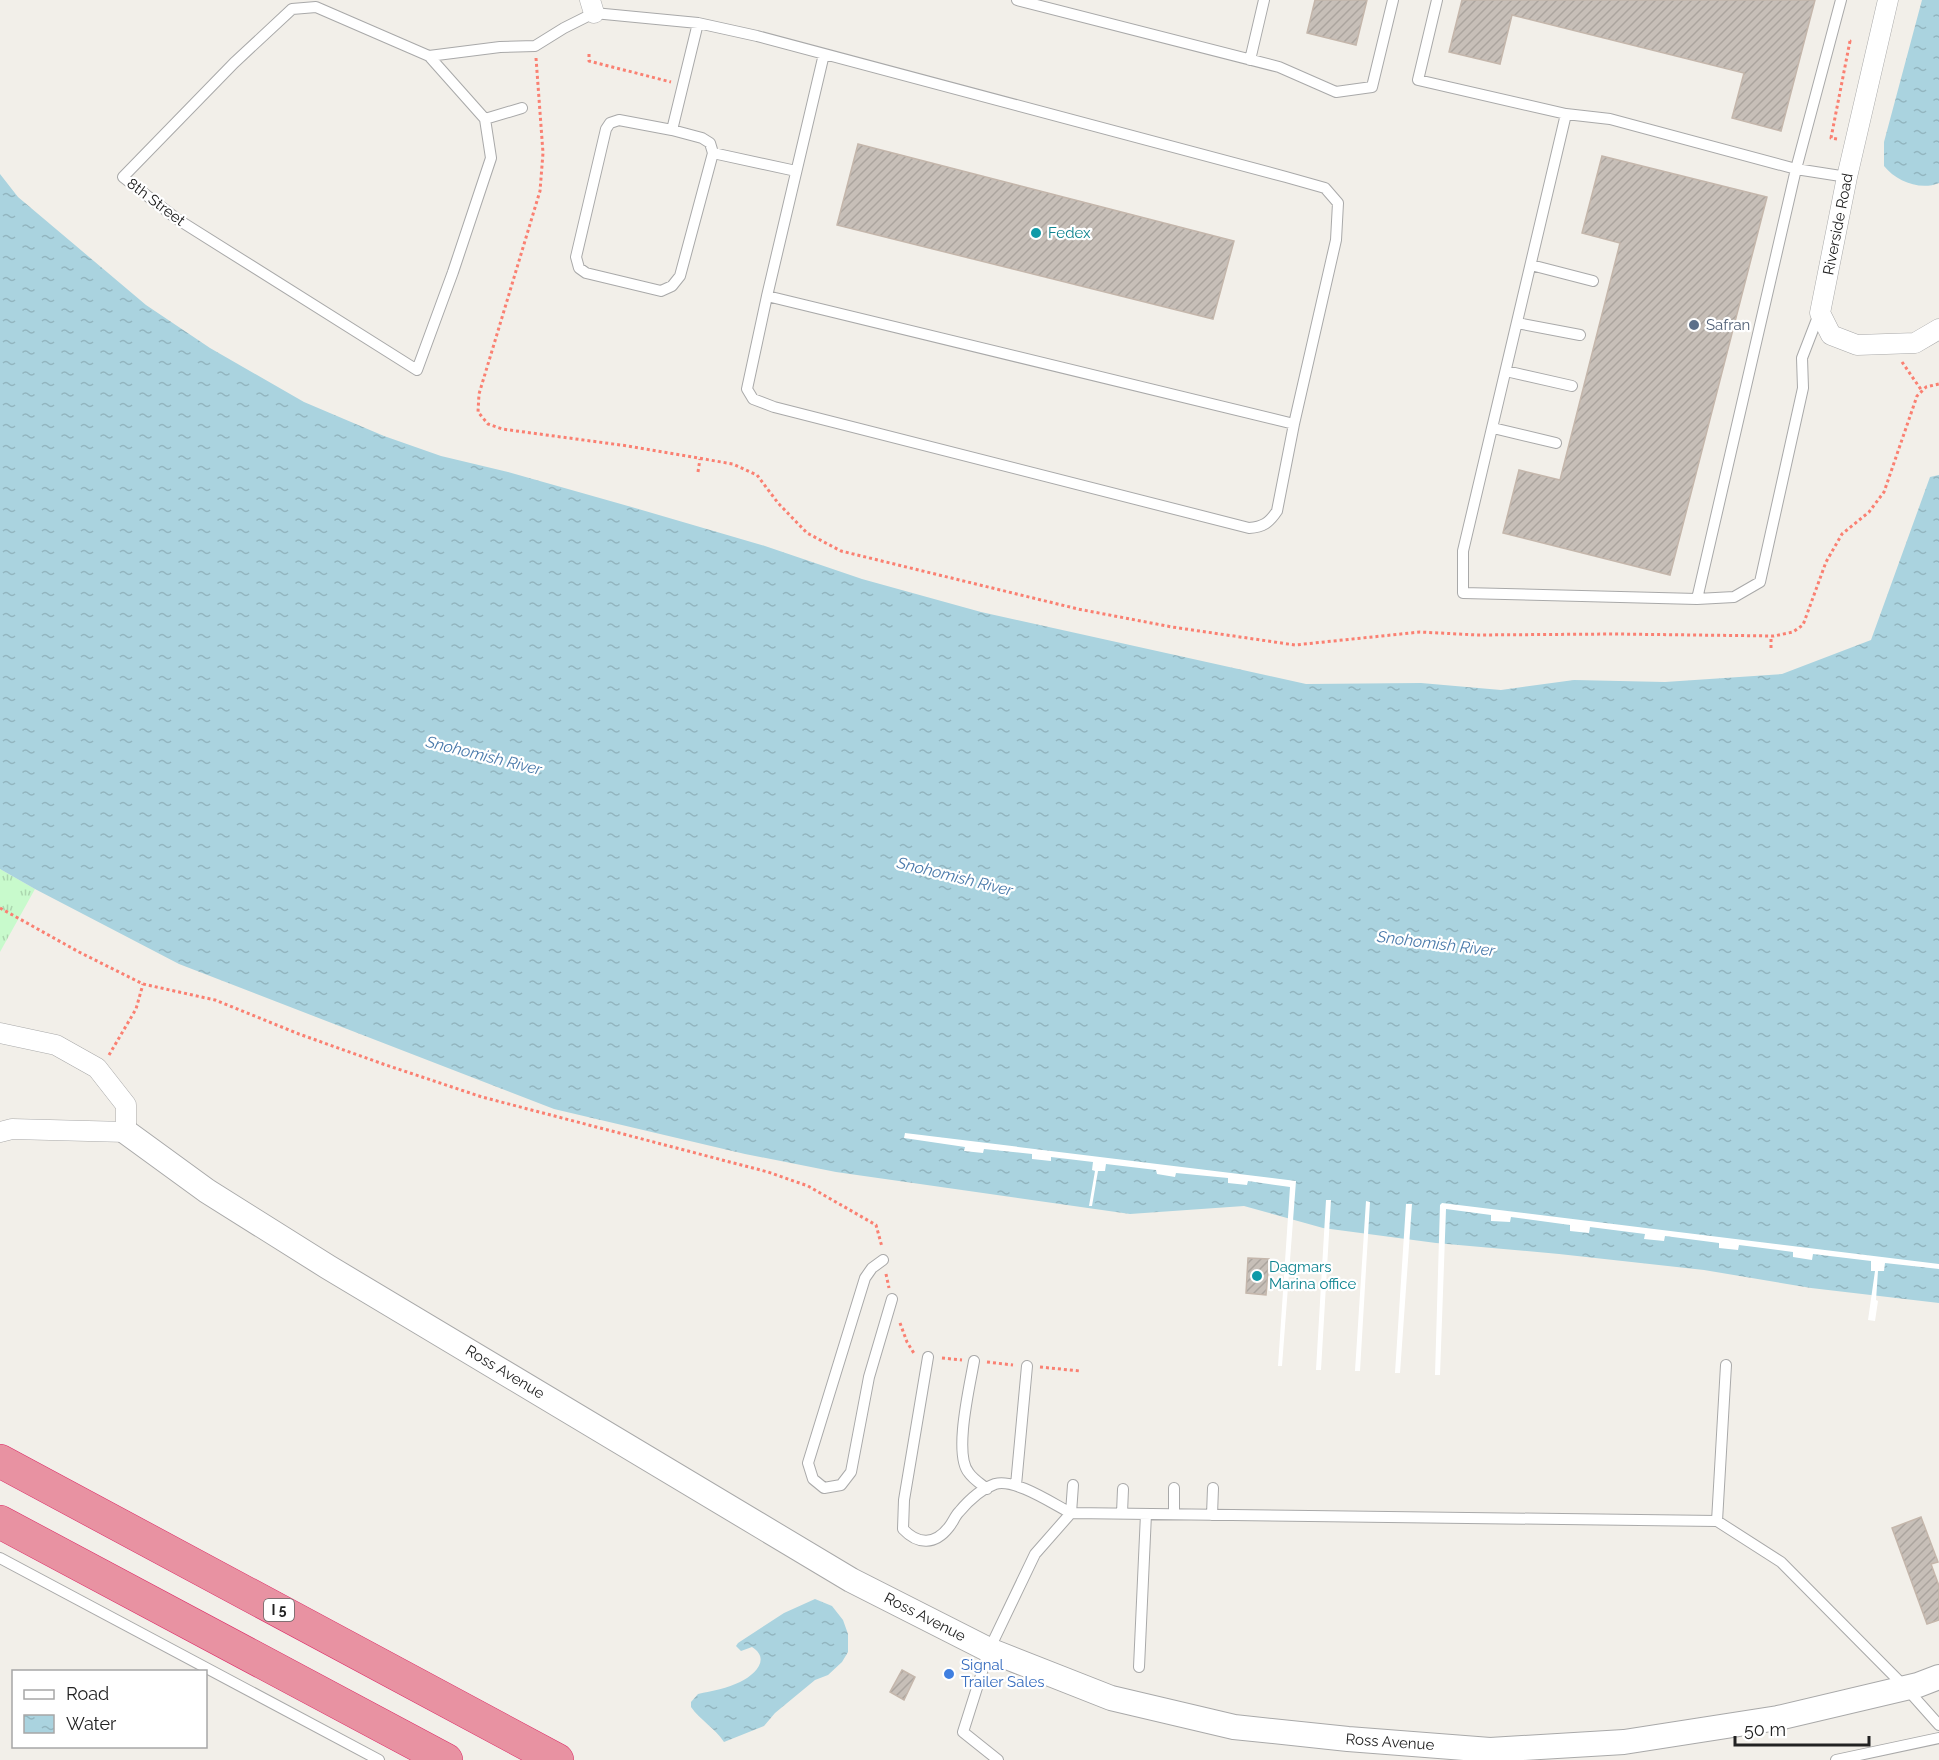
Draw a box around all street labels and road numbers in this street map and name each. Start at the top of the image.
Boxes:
street label: Riverside Road [1819,172,1857,276]
street label: 8th Street [123,174,189,230]
street label: Ross Avenue [462,1341,548,1403]
street label: Ross Avenue [881,1589,969,1645]
road number: I 5 [264,1599,294,1621]
street label: Ross Avenue [1345,1730,1435,1754]

